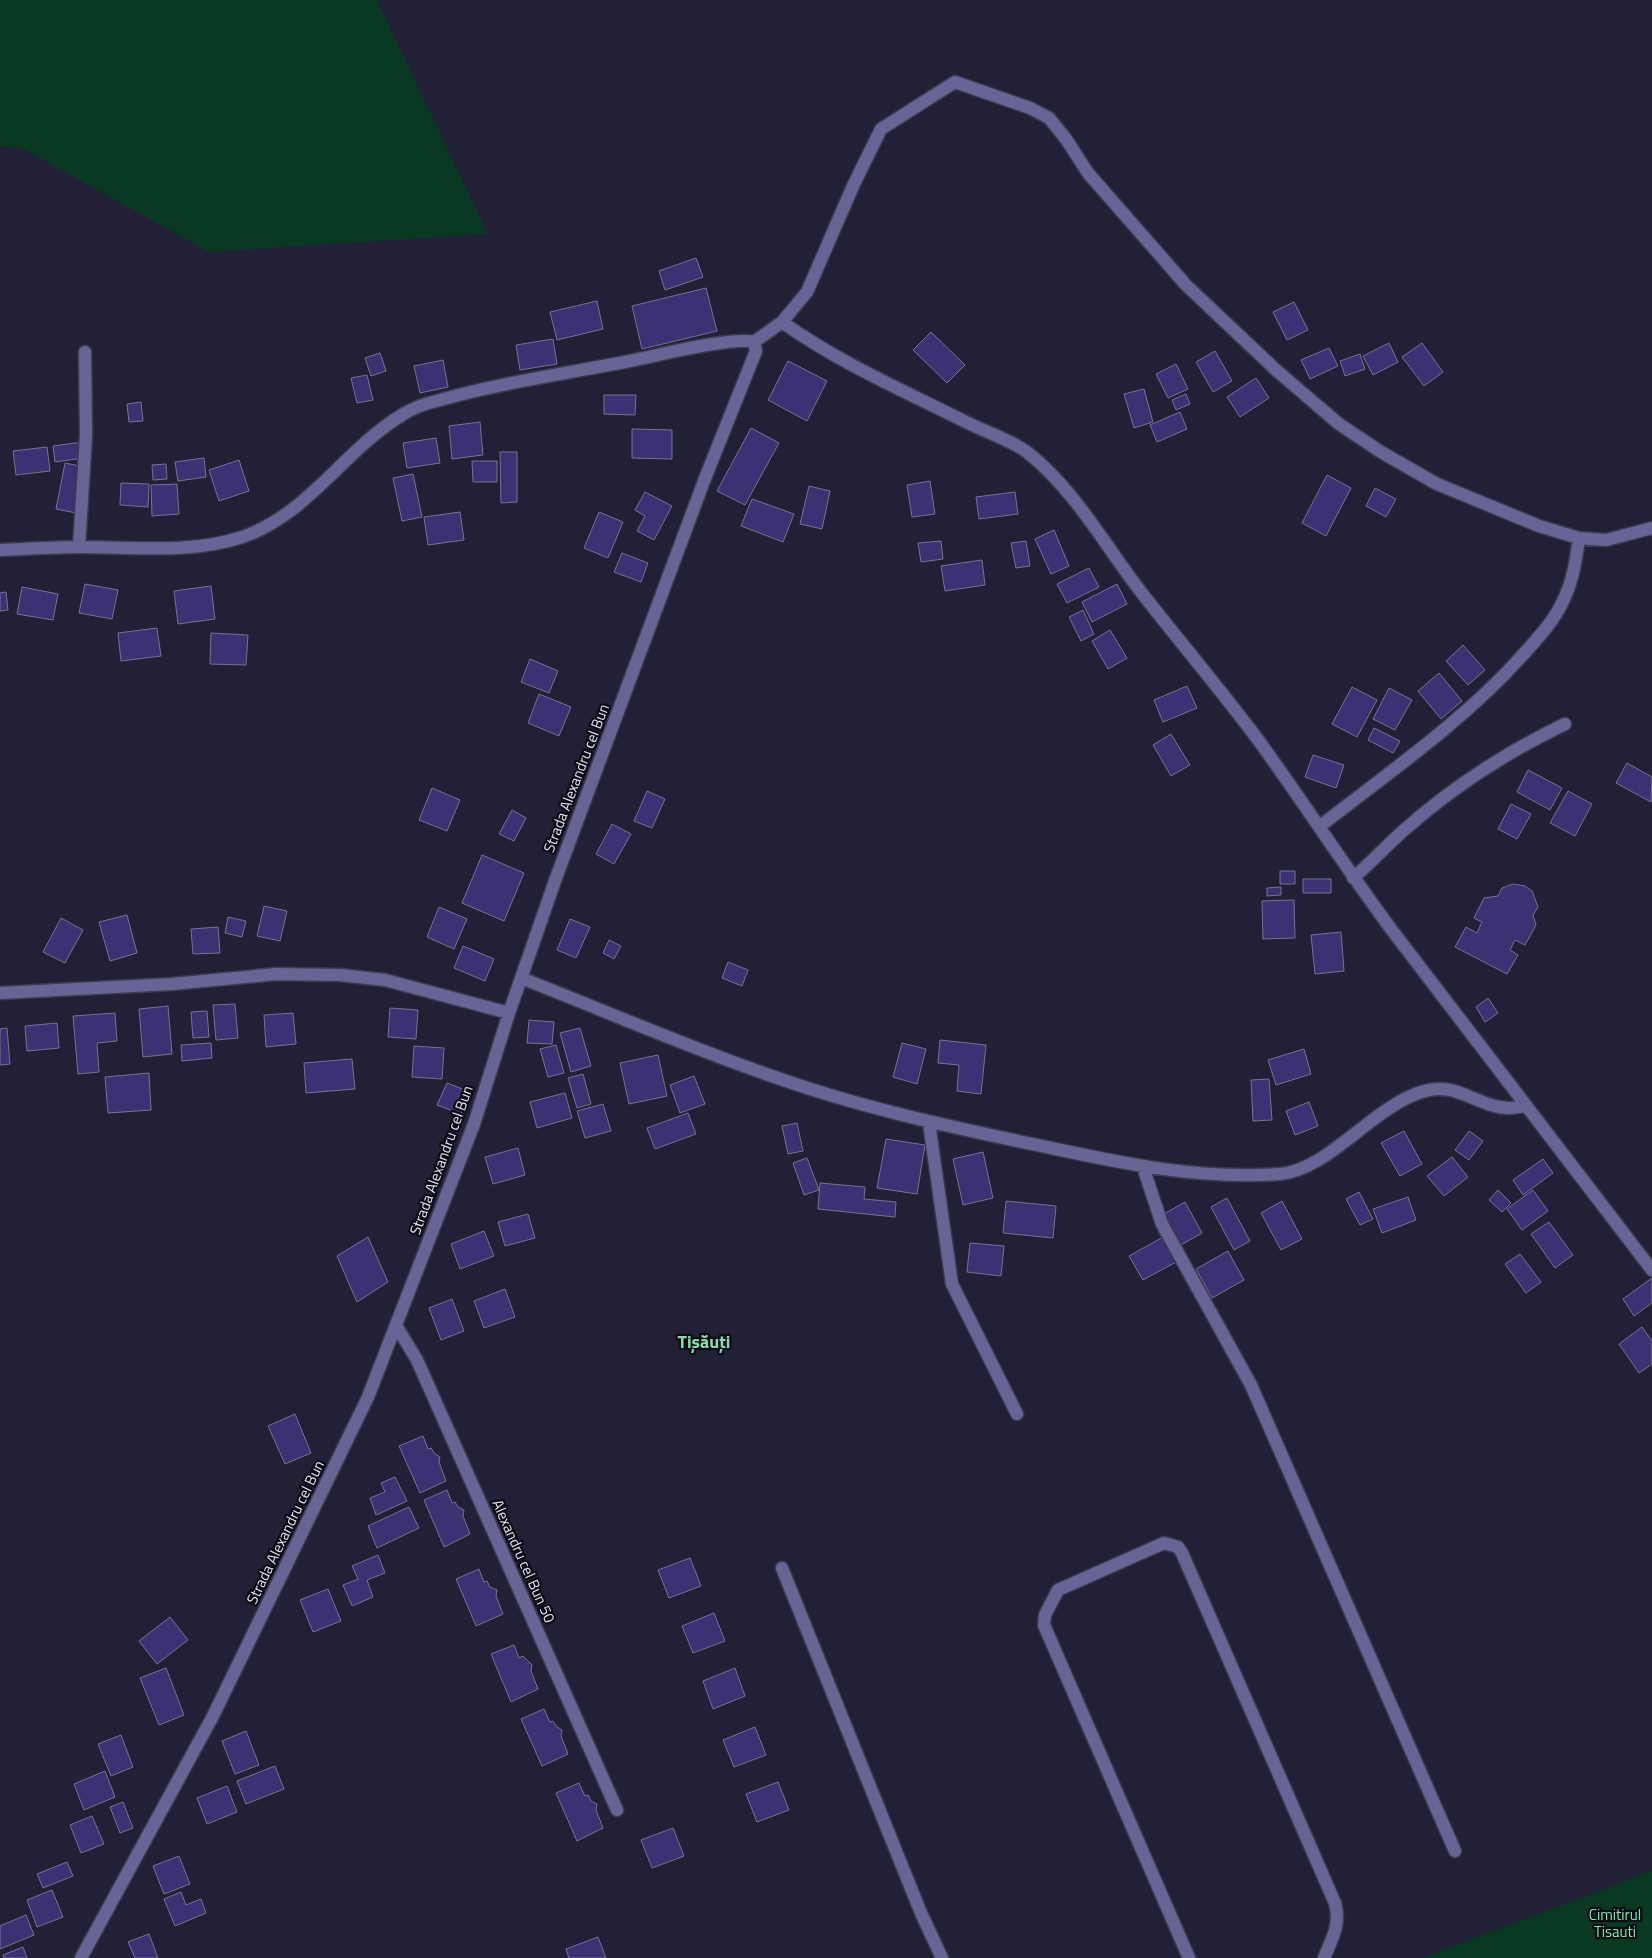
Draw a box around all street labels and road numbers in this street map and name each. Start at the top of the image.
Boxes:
street label: Strada Alexandru cel Bun [537,700,615,856]
street label: Strada Alexandru cel Bun [403,1082,479,1238]
street label: Strada Alexandru cel Bun [240,1456,330,1608]
street label: Alexandru cel Bun 50 [486,1496,562,1626]

